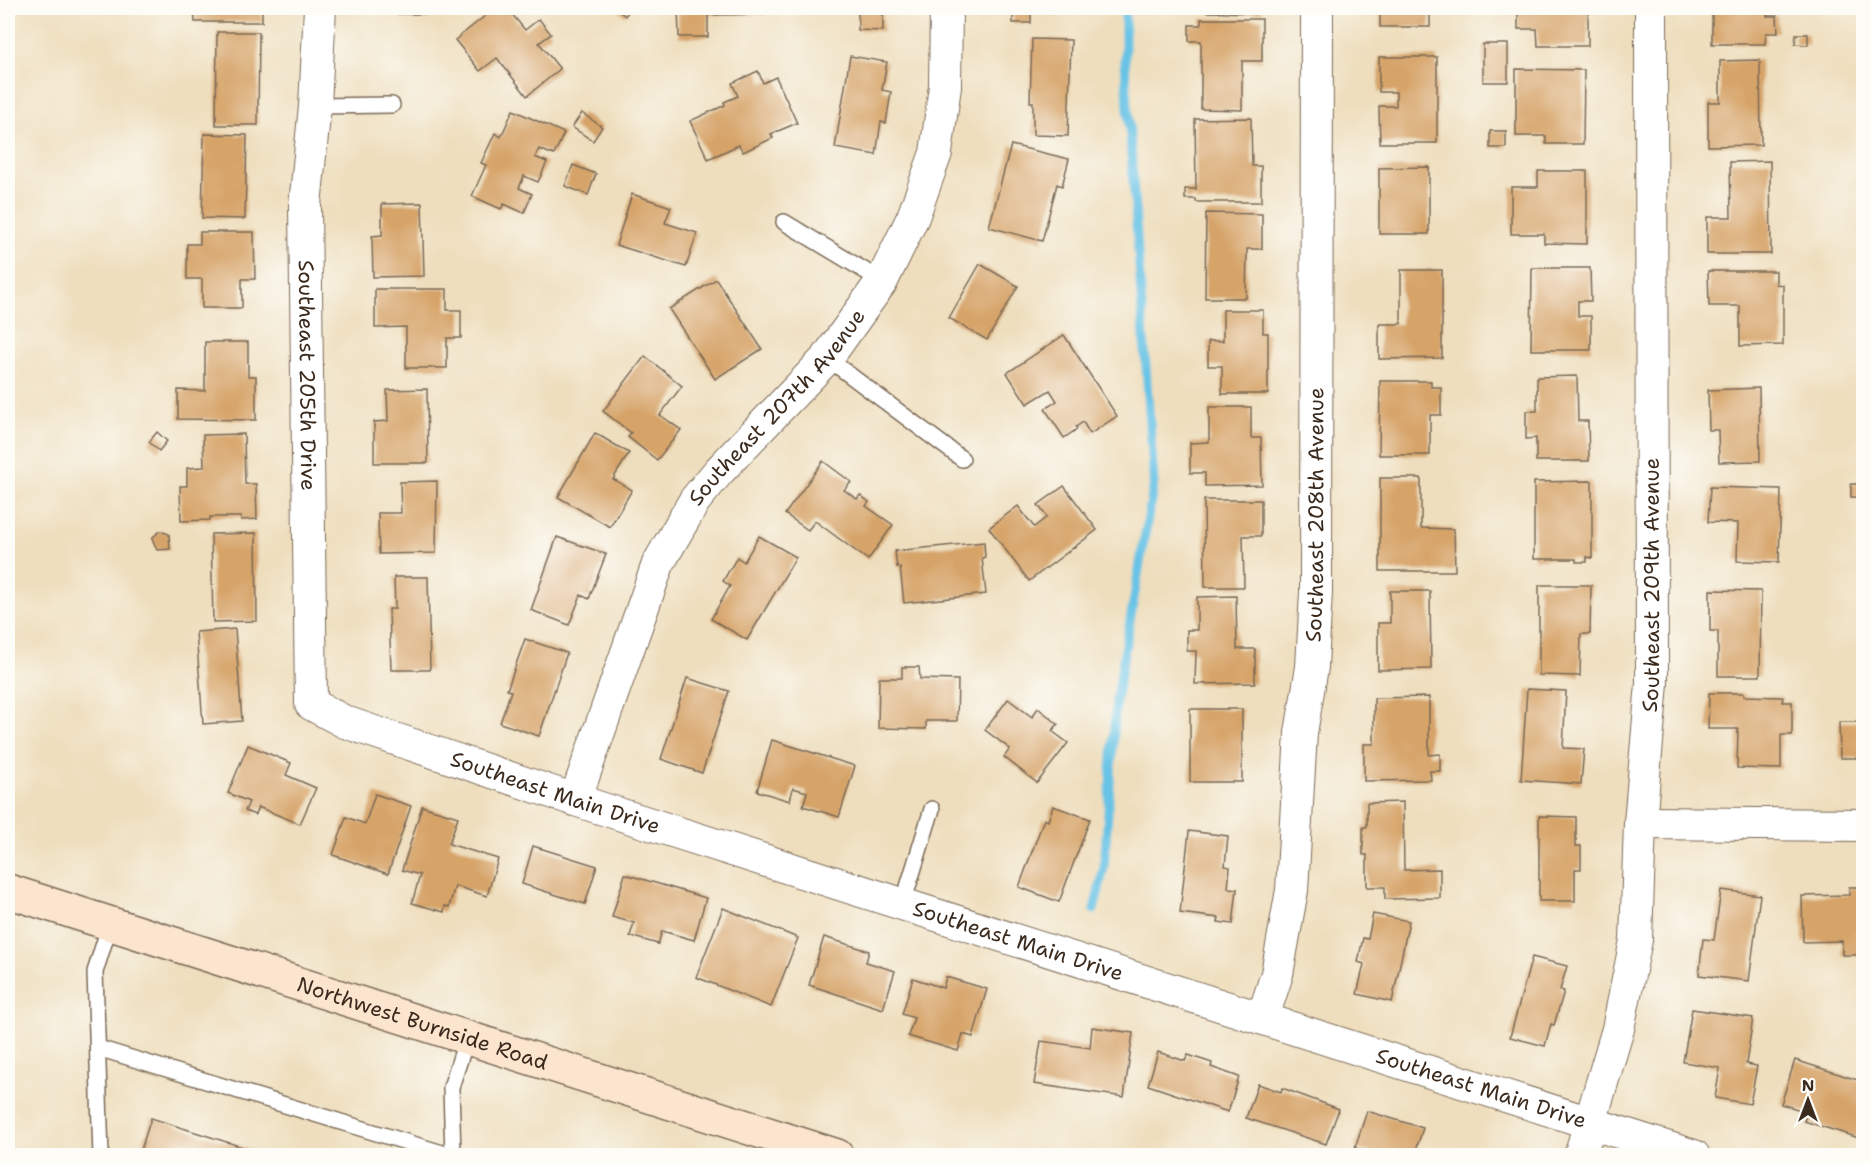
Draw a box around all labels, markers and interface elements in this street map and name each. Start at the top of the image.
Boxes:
street label: Southeast 205th Drive [292,260,322,491]
street label: Southeast 207th Avenue [682,303,872,511]
street label: Southeast 208th Avenue [1299,387,1330,643]
street label: Southeast 209th Avenue [1636,458,1666,713]
street label: Southeast Main Drive [447,745,664,840]
street label: Southeast Main Drive [909,894,1127,988]
street label: Northwest Burnside Road [293,970,551,1077]
street label: Southeast Main Drive [1372,1042,1590,1135]
north arrow [1778,1070,1838,1130]
text: N [1802,1075,1814,1096]

